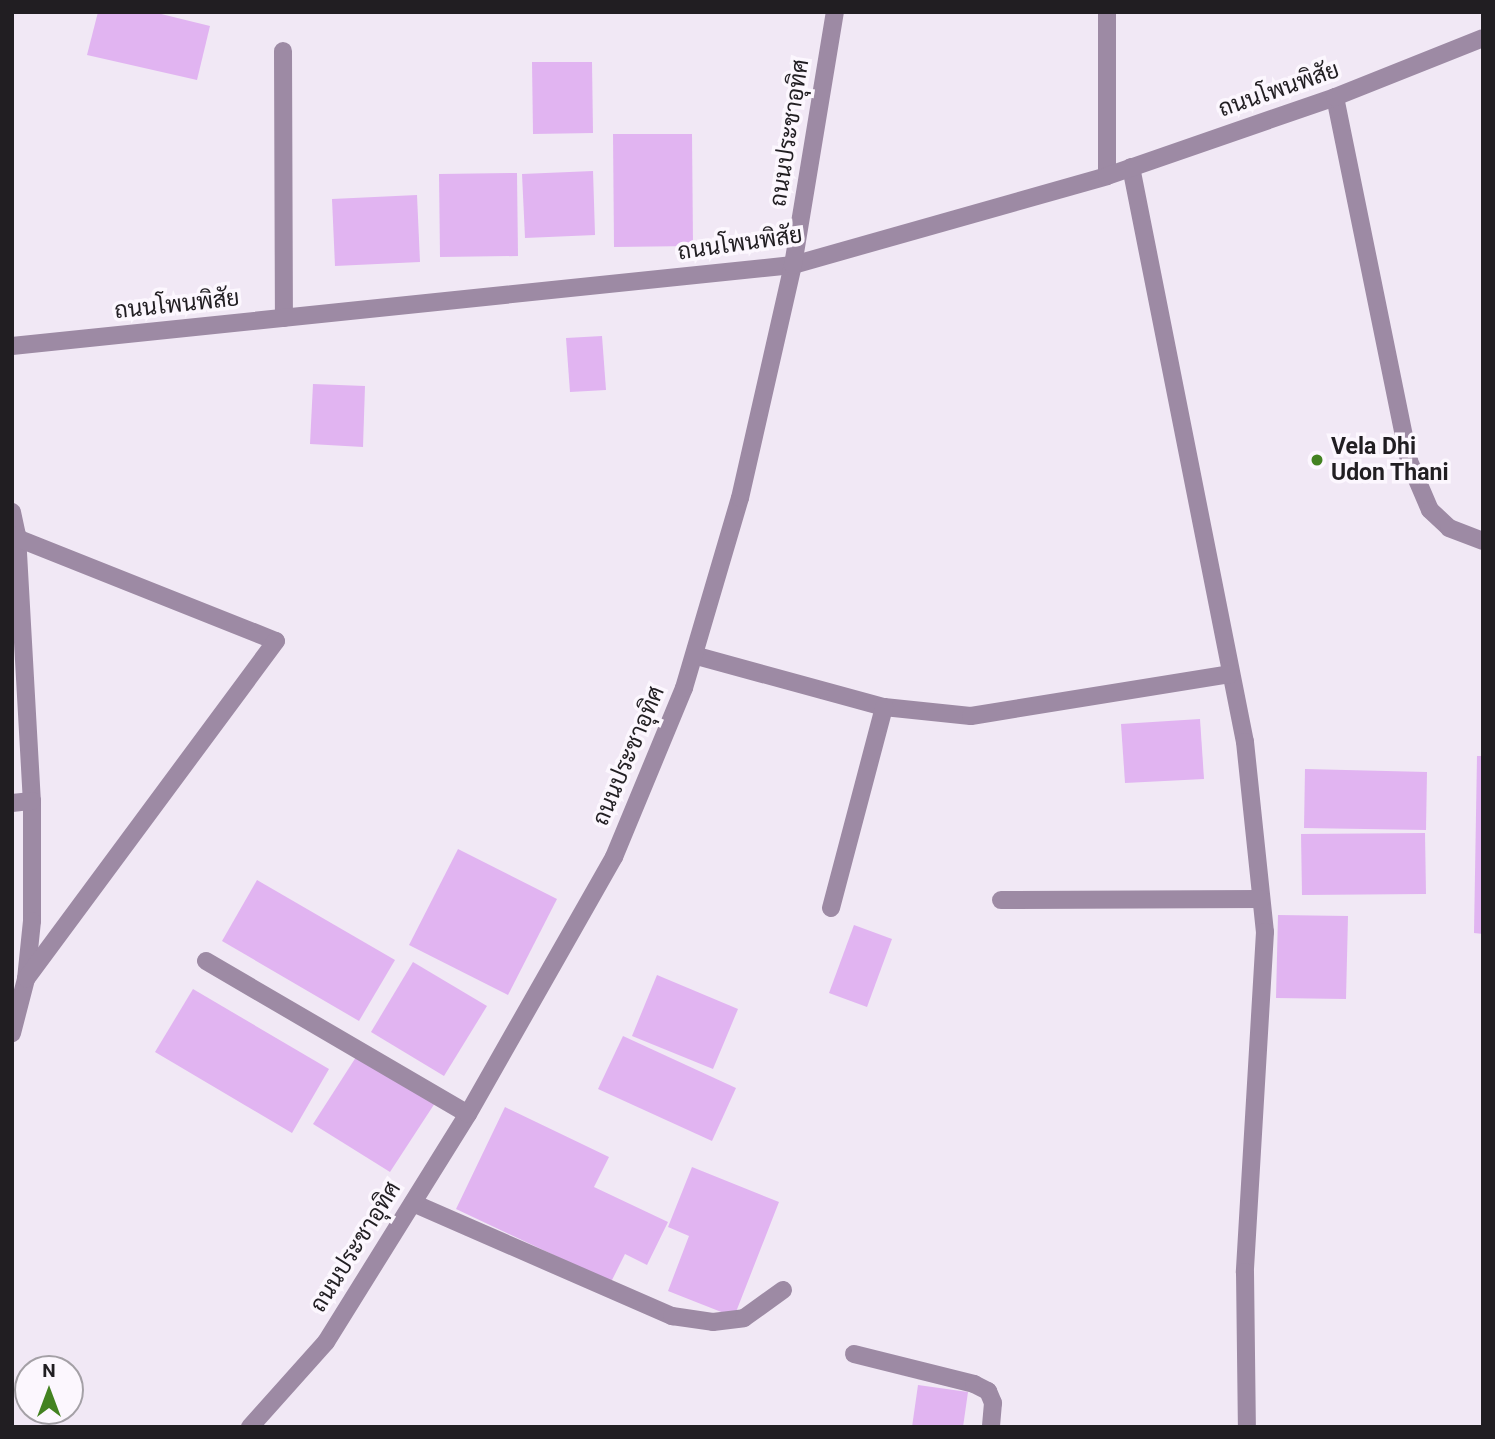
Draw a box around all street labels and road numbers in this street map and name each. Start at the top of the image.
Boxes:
street label: ถนนโพนพิสัย [1215,56,1343,124]
street label: ถนนประชาอุทิศ [765,57,815,209]
street label: ถนนโพนพิสัย [676,222,804,266]
street label: ถนนโพนพิสัย [113,285,241,325]
street label: ถนนประชาอุทิศ [587,682,671,830]
street label: ถนนประชาอุทิศ [305,1177,407,1317]

